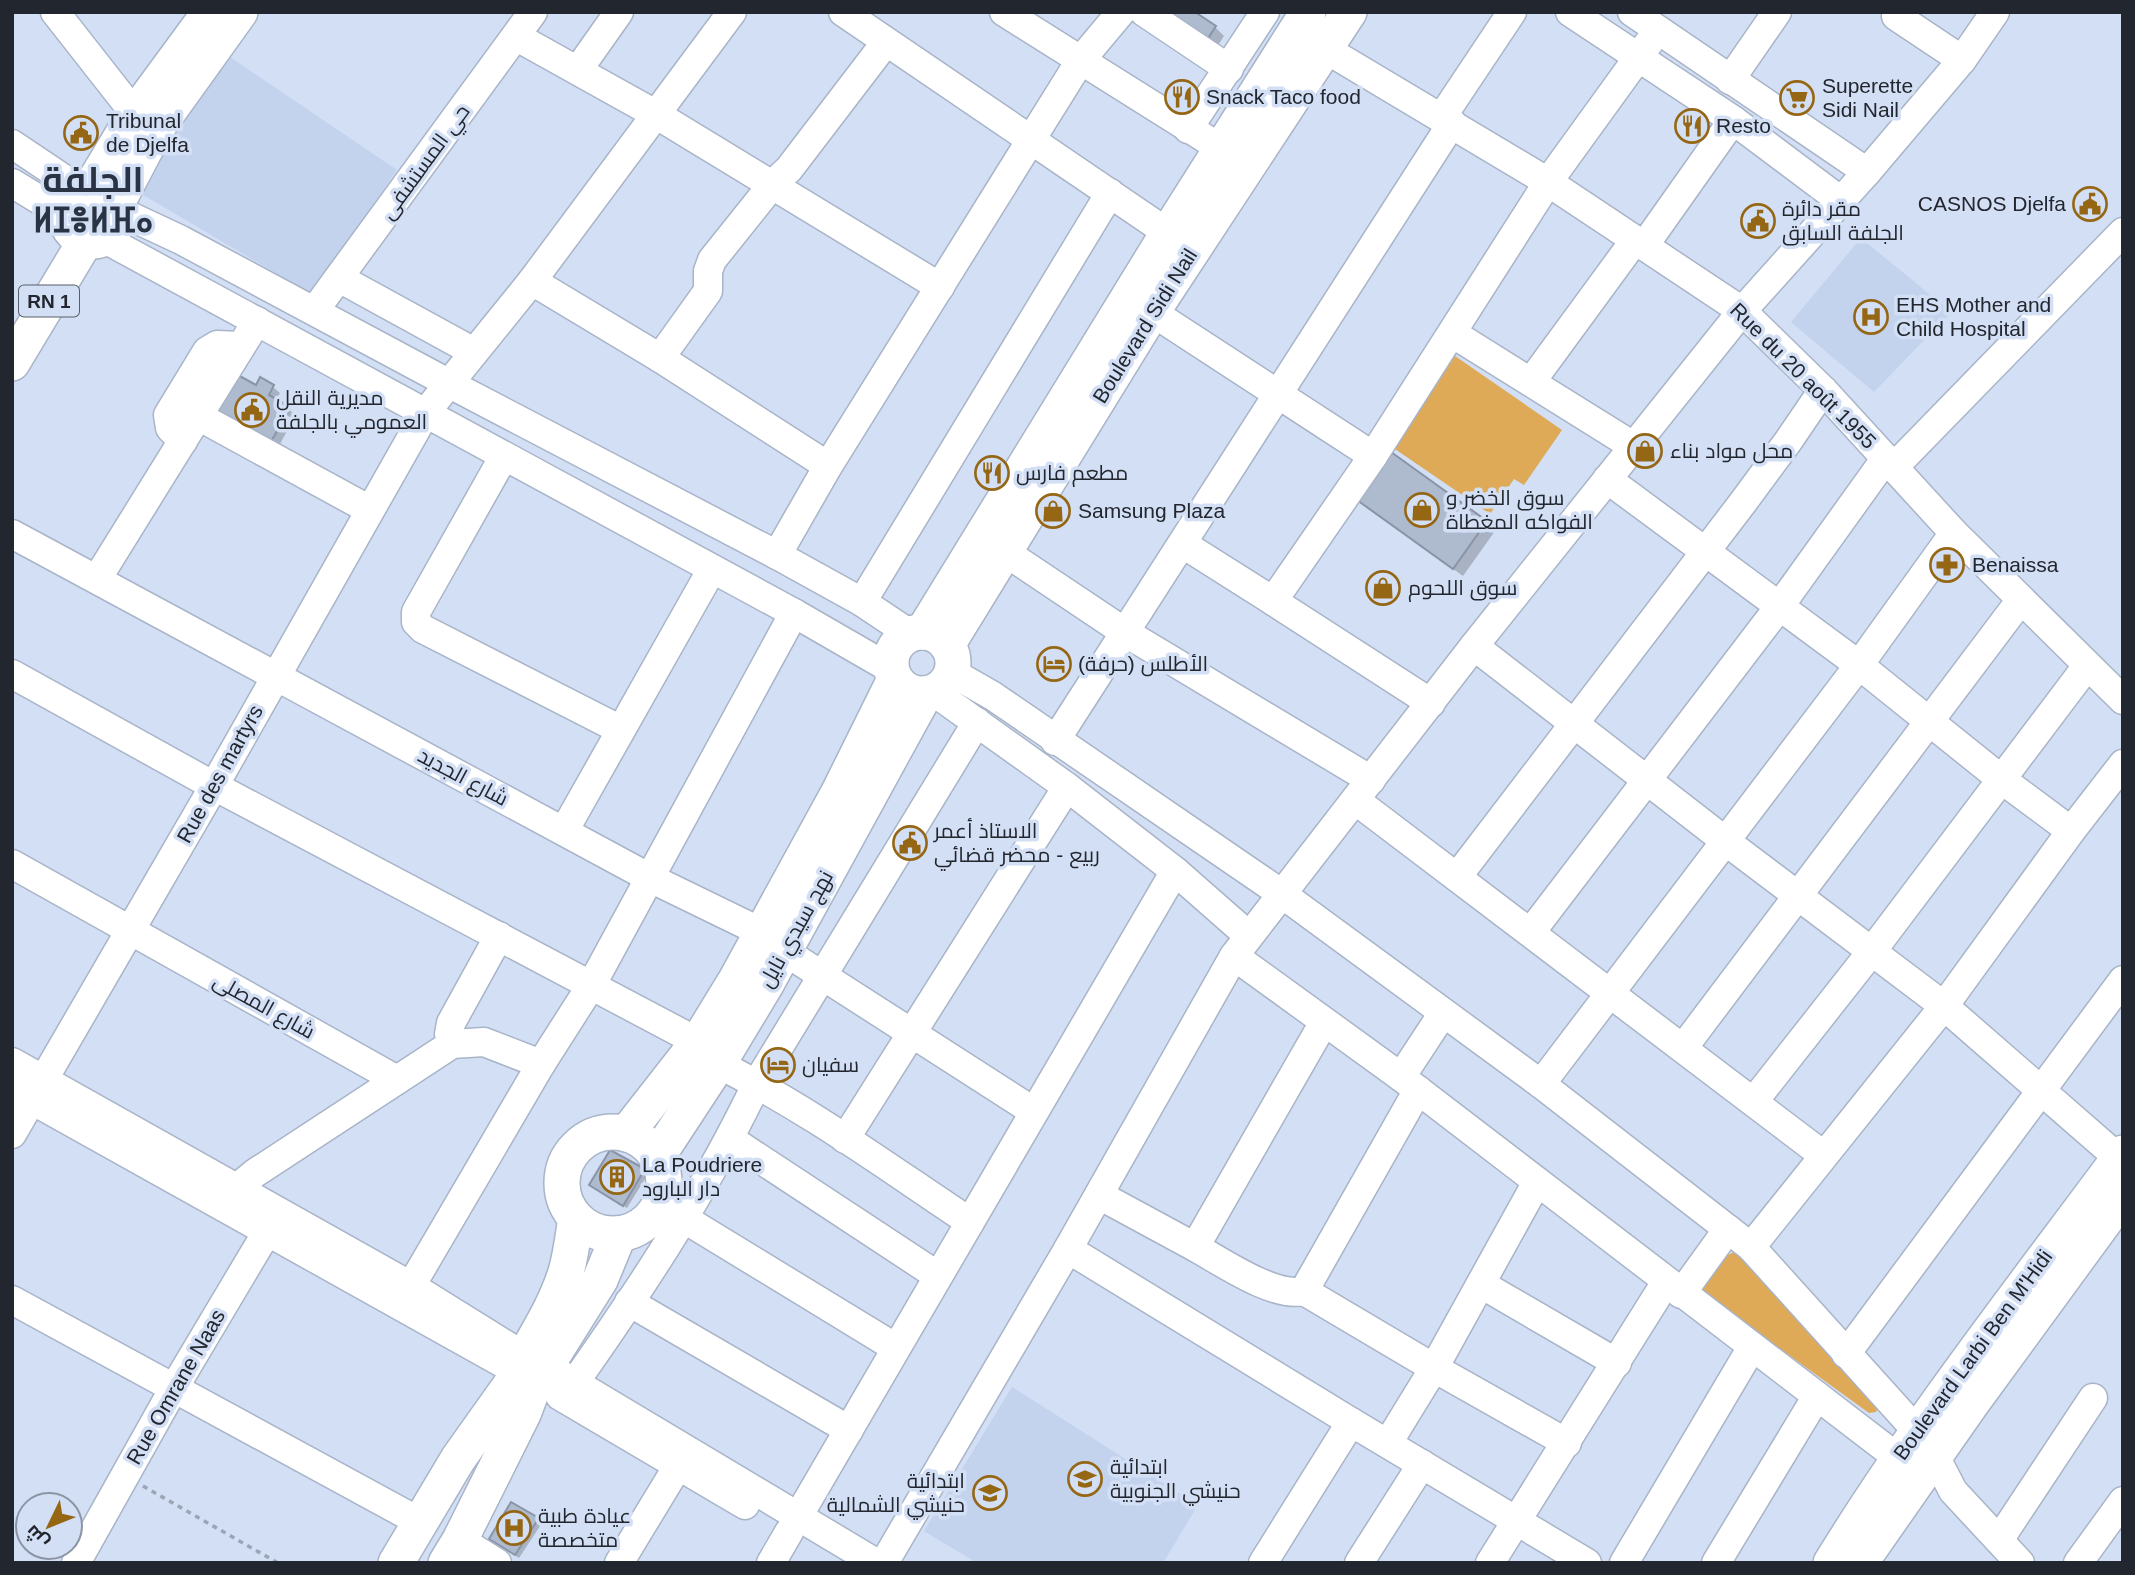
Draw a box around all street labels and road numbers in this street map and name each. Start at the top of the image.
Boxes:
street label: حي المستشفى [375,100,478,226]
street label: Boulevard Sidi Nail [1088,244,1201,407]
road number: RN 1 [19,286,79,316]
street label: Rue du 20 août 1955 [1726,298,1881,453]
street label: Rue des martyrs [172,701,267,847]
street label: شارع الجديد [413,743,512,813]
street label: نهج سيدي نايل [754,866,842,994]
street label: شارع المصلى [208,968,319,1045]
street label: Boulevard Larbi Ben M'Hidi [1889,1245,2056,1464]
street label: Rue Omrane Naas [122,1305,229,1468]

